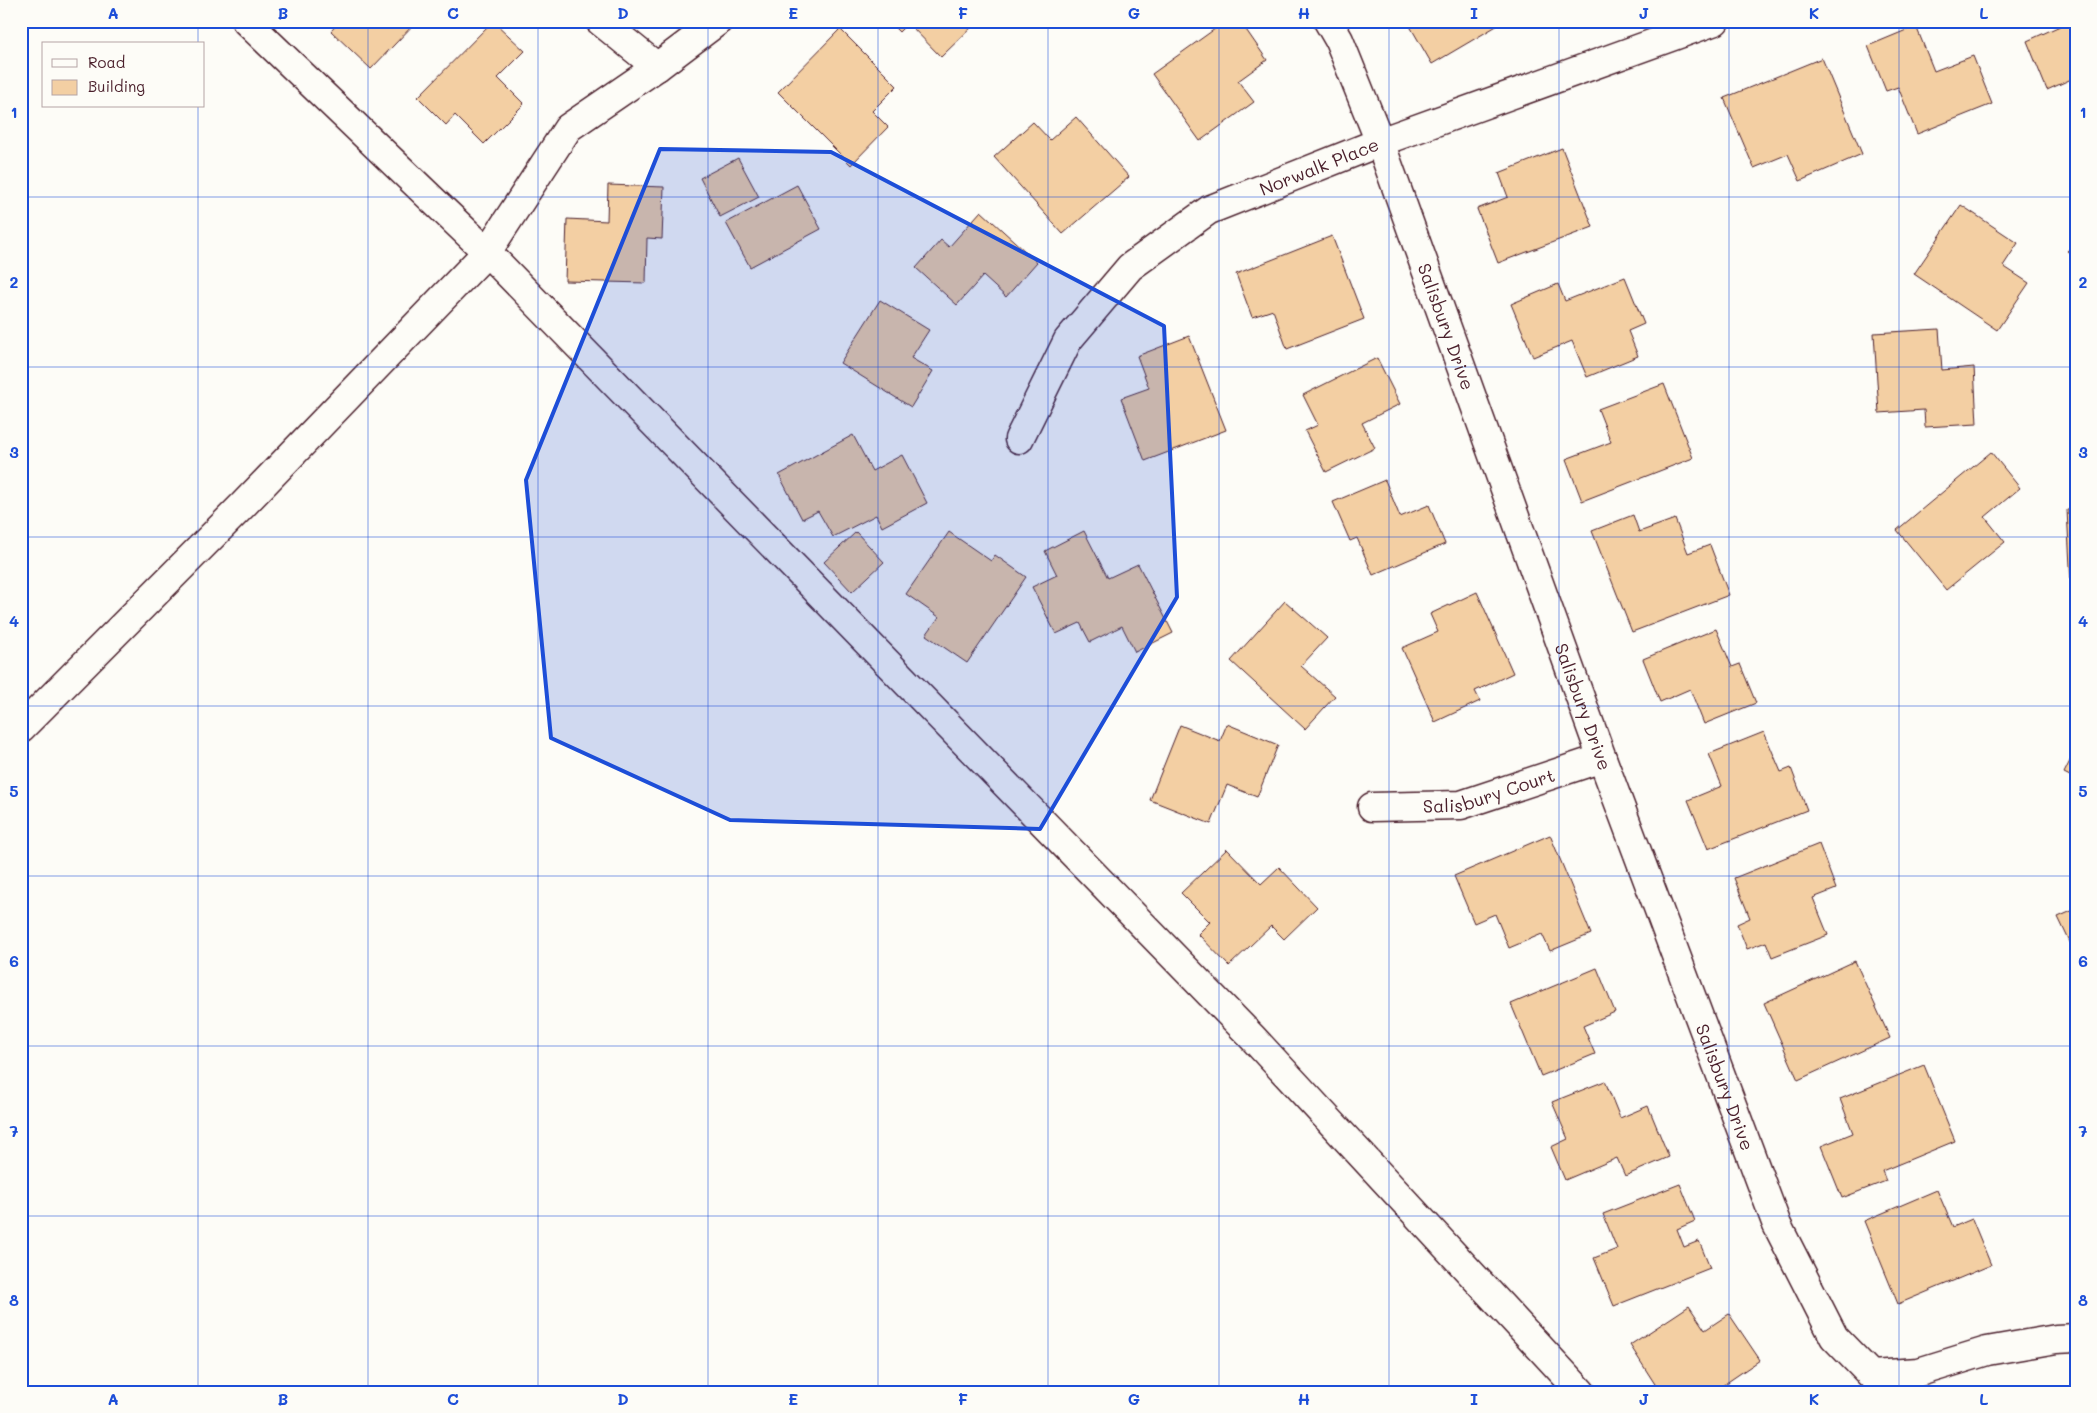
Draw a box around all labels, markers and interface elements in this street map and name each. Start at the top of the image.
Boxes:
text: A [107,2,119,23]
text: B [278,2,288,23]
text: C [447,2,459,23]
text: D [617,2,629,23]
text: E [788,2,798,23]
text: F [958,2,968,23]
text: G [1128,2,1140,23]
text: H [1298,2,1310,23]
text: I [1470,2,1478,23]
text: J [1639,2,1649,23]
text: K [1809,2,1819,23]
text: L [1979,2,1989,23]
legend [42,42,205,108]
text: Road [88,52,125,72]
text: Building [88,76,145,96]
text: 1 [10,101,18,122]
text: 1 [2079,101,2087,122]
street label: Norwalk Place [1256,132,1382,201]
street label: Salisbury Drive [1413,260,1480,393]
text: 2 [10,271,19,292]
text: 2 [2079,271,2088,292]
text: 3 [9,441,19,462]
text: 3 [2078,441,2088,462]
text: 4 [9,610,19,631]
text: 4 [2078,610,2088,631]
street label: Salisbury Drive [1550,640,1617,773]
street label: Salisbury Court [1423,763,1558,818]
text: 5 [9,780,19,801]
text: 5 [2078,780,2088,801]
text: 6 [9,950,19,971]
text: 6 [2078,950,2088,971]
street label: Salisbury Drive [1691,1020,1760,1154]
text: 7 [10,1120,19,1141]
text: 7 [2079,1120,2088,1141]
text: 8 [9,1289,19,1310]
text: 8 [2078,1289,2088,1310]
text: A [107,1388,119,1409]
text: B [278,1388,288,1409]
text: C [447,1388,459,1409]
text: D [617,1388,629,1409]
text: E [788,1388,798,1409]
text: F [958,1388,968,1409]
text: G [1128,1388,1140,1409]
text: H [1298,1388,1310,1409]
text: I [1470,1388,1478,1409]
text: J [1639,1388,1649,1409]
text: K [1809,1388,1819,1409]
text: L [1979,1388,1989,1409]

